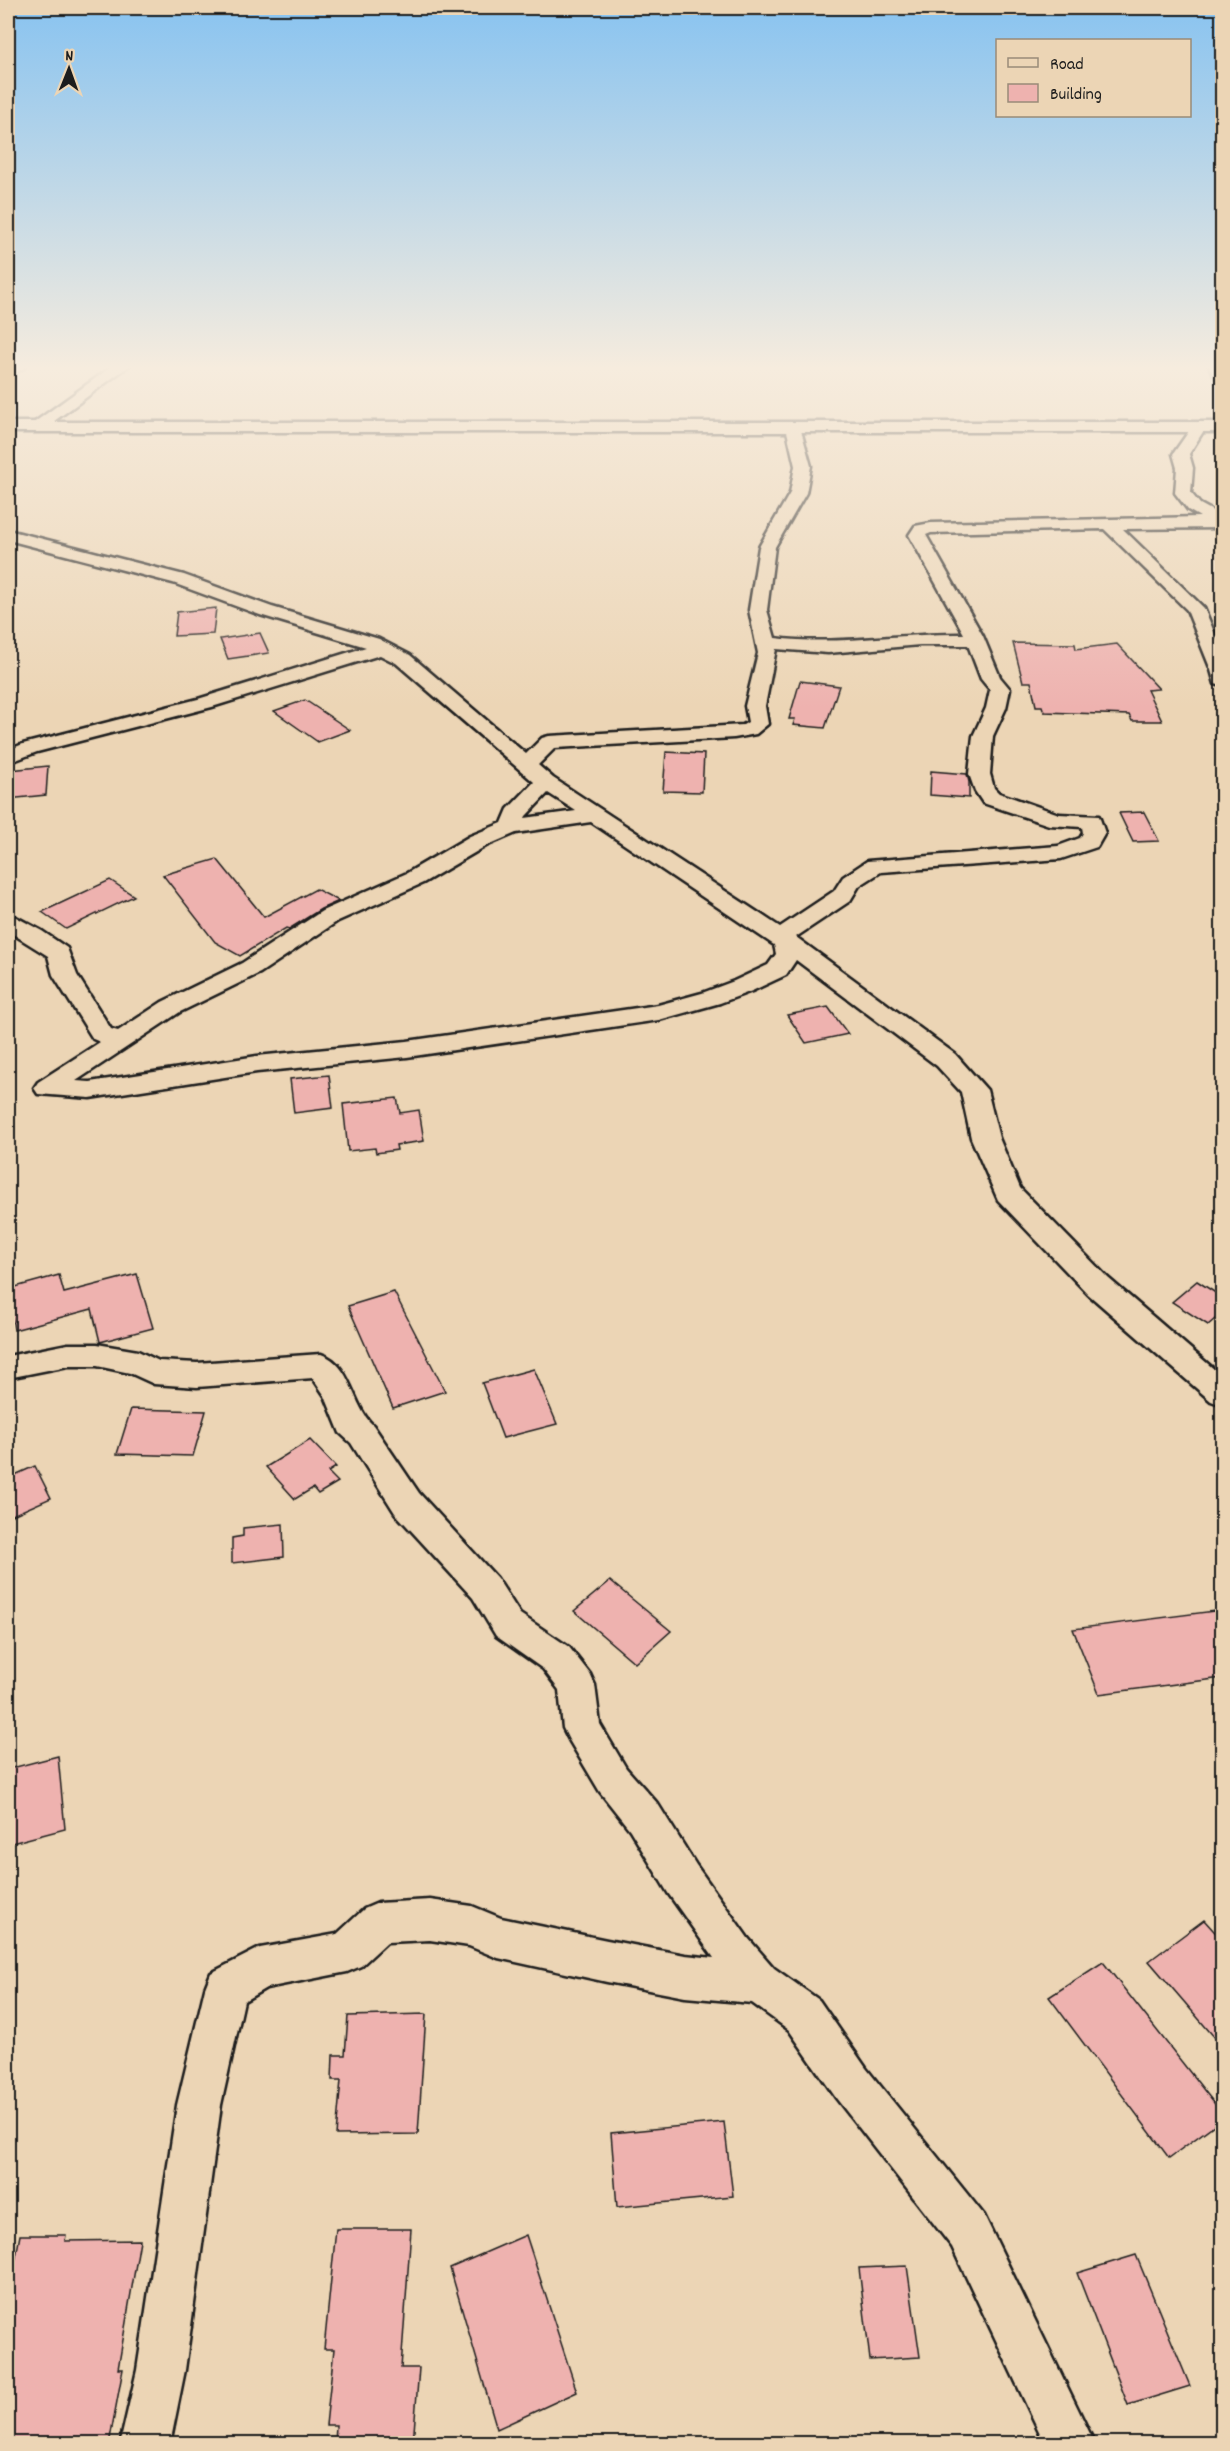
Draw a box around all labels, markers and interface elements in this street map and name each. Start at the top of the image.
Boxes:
north arrow [39,39,99,99]
legend [996,39,1191,117]
text: N [65,45,73,68]
text: Road [1050,53,1084,78]
text: Building [1050,83,1102,108]

